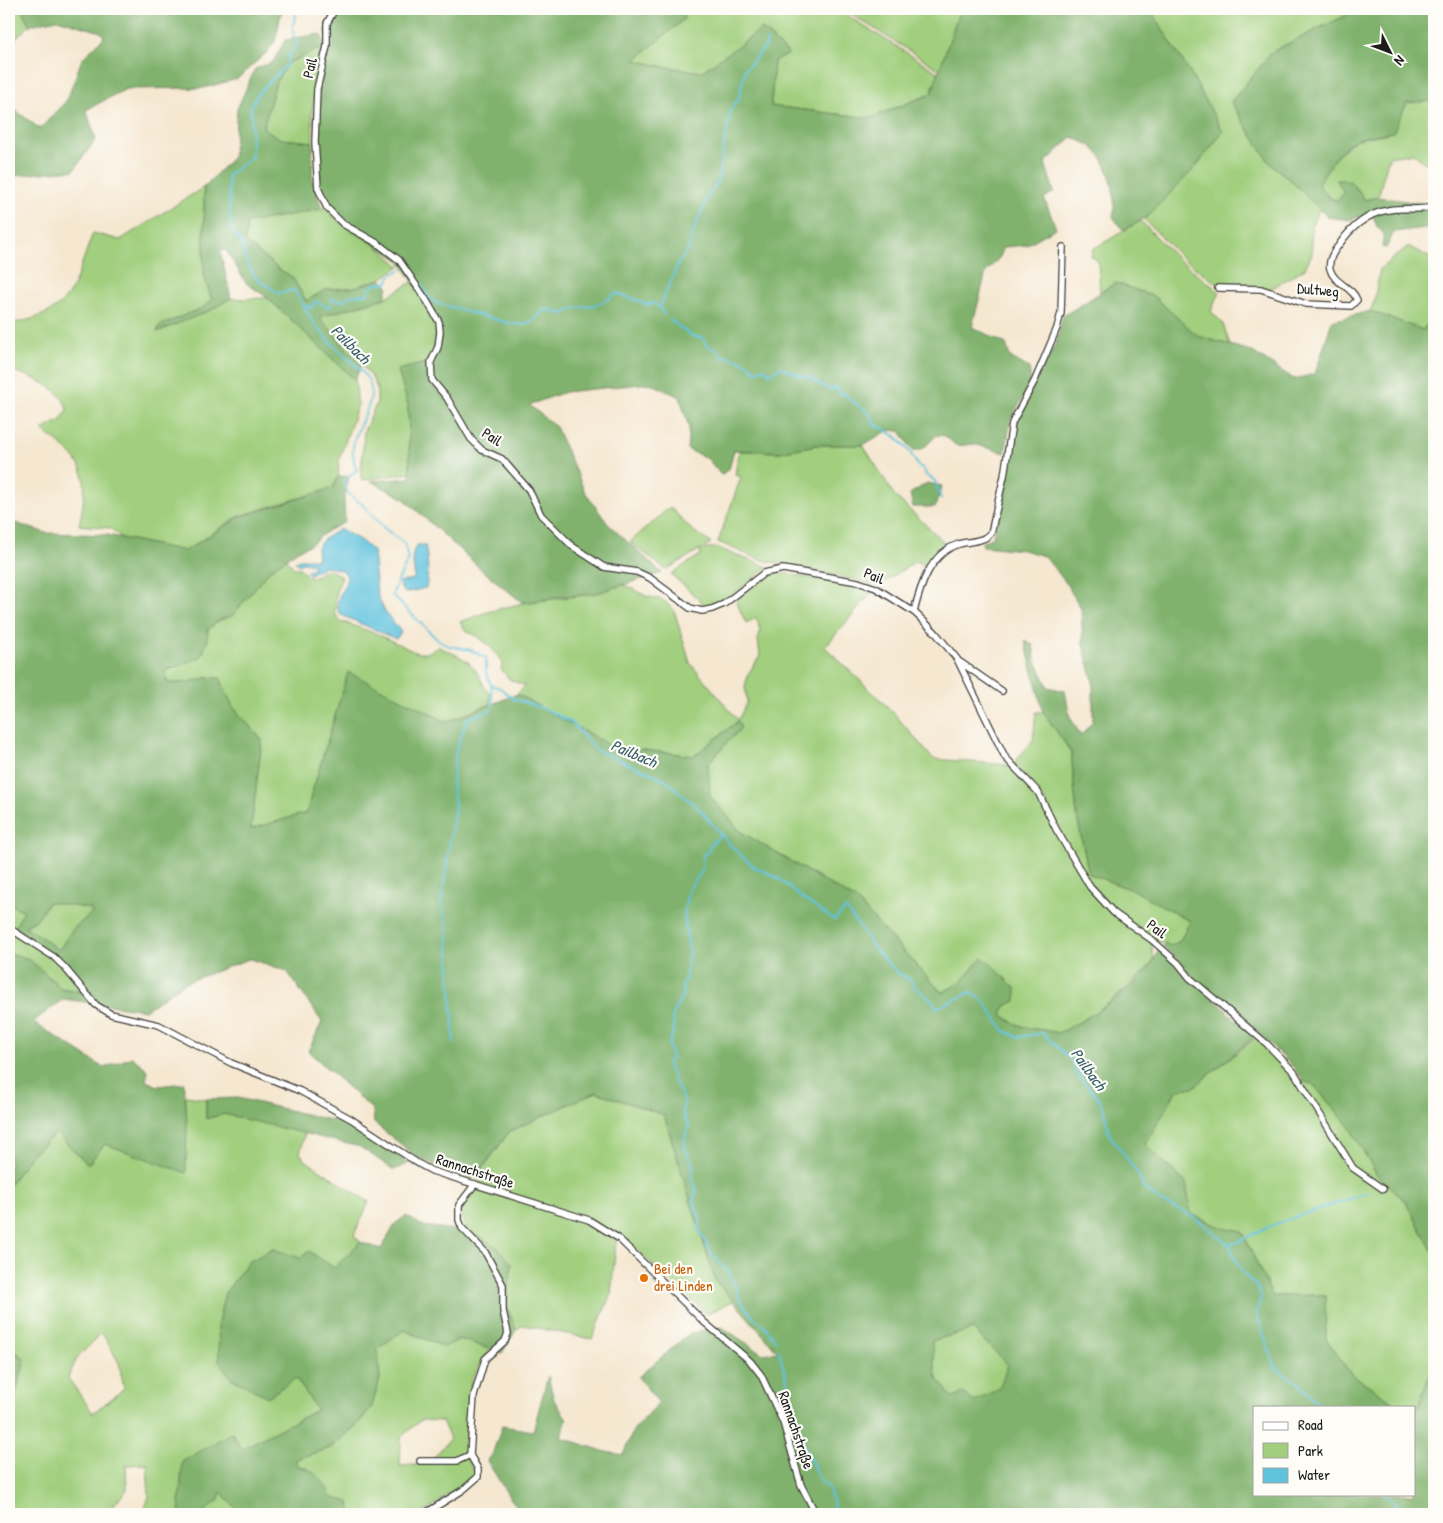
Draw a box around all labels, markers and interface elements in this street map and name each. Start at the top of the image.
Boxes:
north arrow [1366,28,1416,78]
text: N [1390,52,1410,71]
street label: Pail [297,55,322,80]
street label: Dultweg [1296,277,1340,302]
water label: Pailbach [326,319,377,370]
street label: Pail [478,422,507,451]
street label: Pail [861,562,888,589]
water label: Pailbach [608,734,661,773]
street label: Pail [1143,914,1172,943]
water label: Pailbach [1066,1043,1113,1096]
street label: Rannachstraße [434,1148,517,1193]
place label: Bei den drei Linden [654,1258,713,1296]
marker: Bei den drei Linden [638,1272,650,1284]
street label: Rannachstraße [773,1388,820,1471]
legend [1253,1406,1416,1496]
text: Road [1298,1414,1323,1435]
text: Park [1298,1440,1323,1461]
text: Water [1298,1464,1330,1485]

